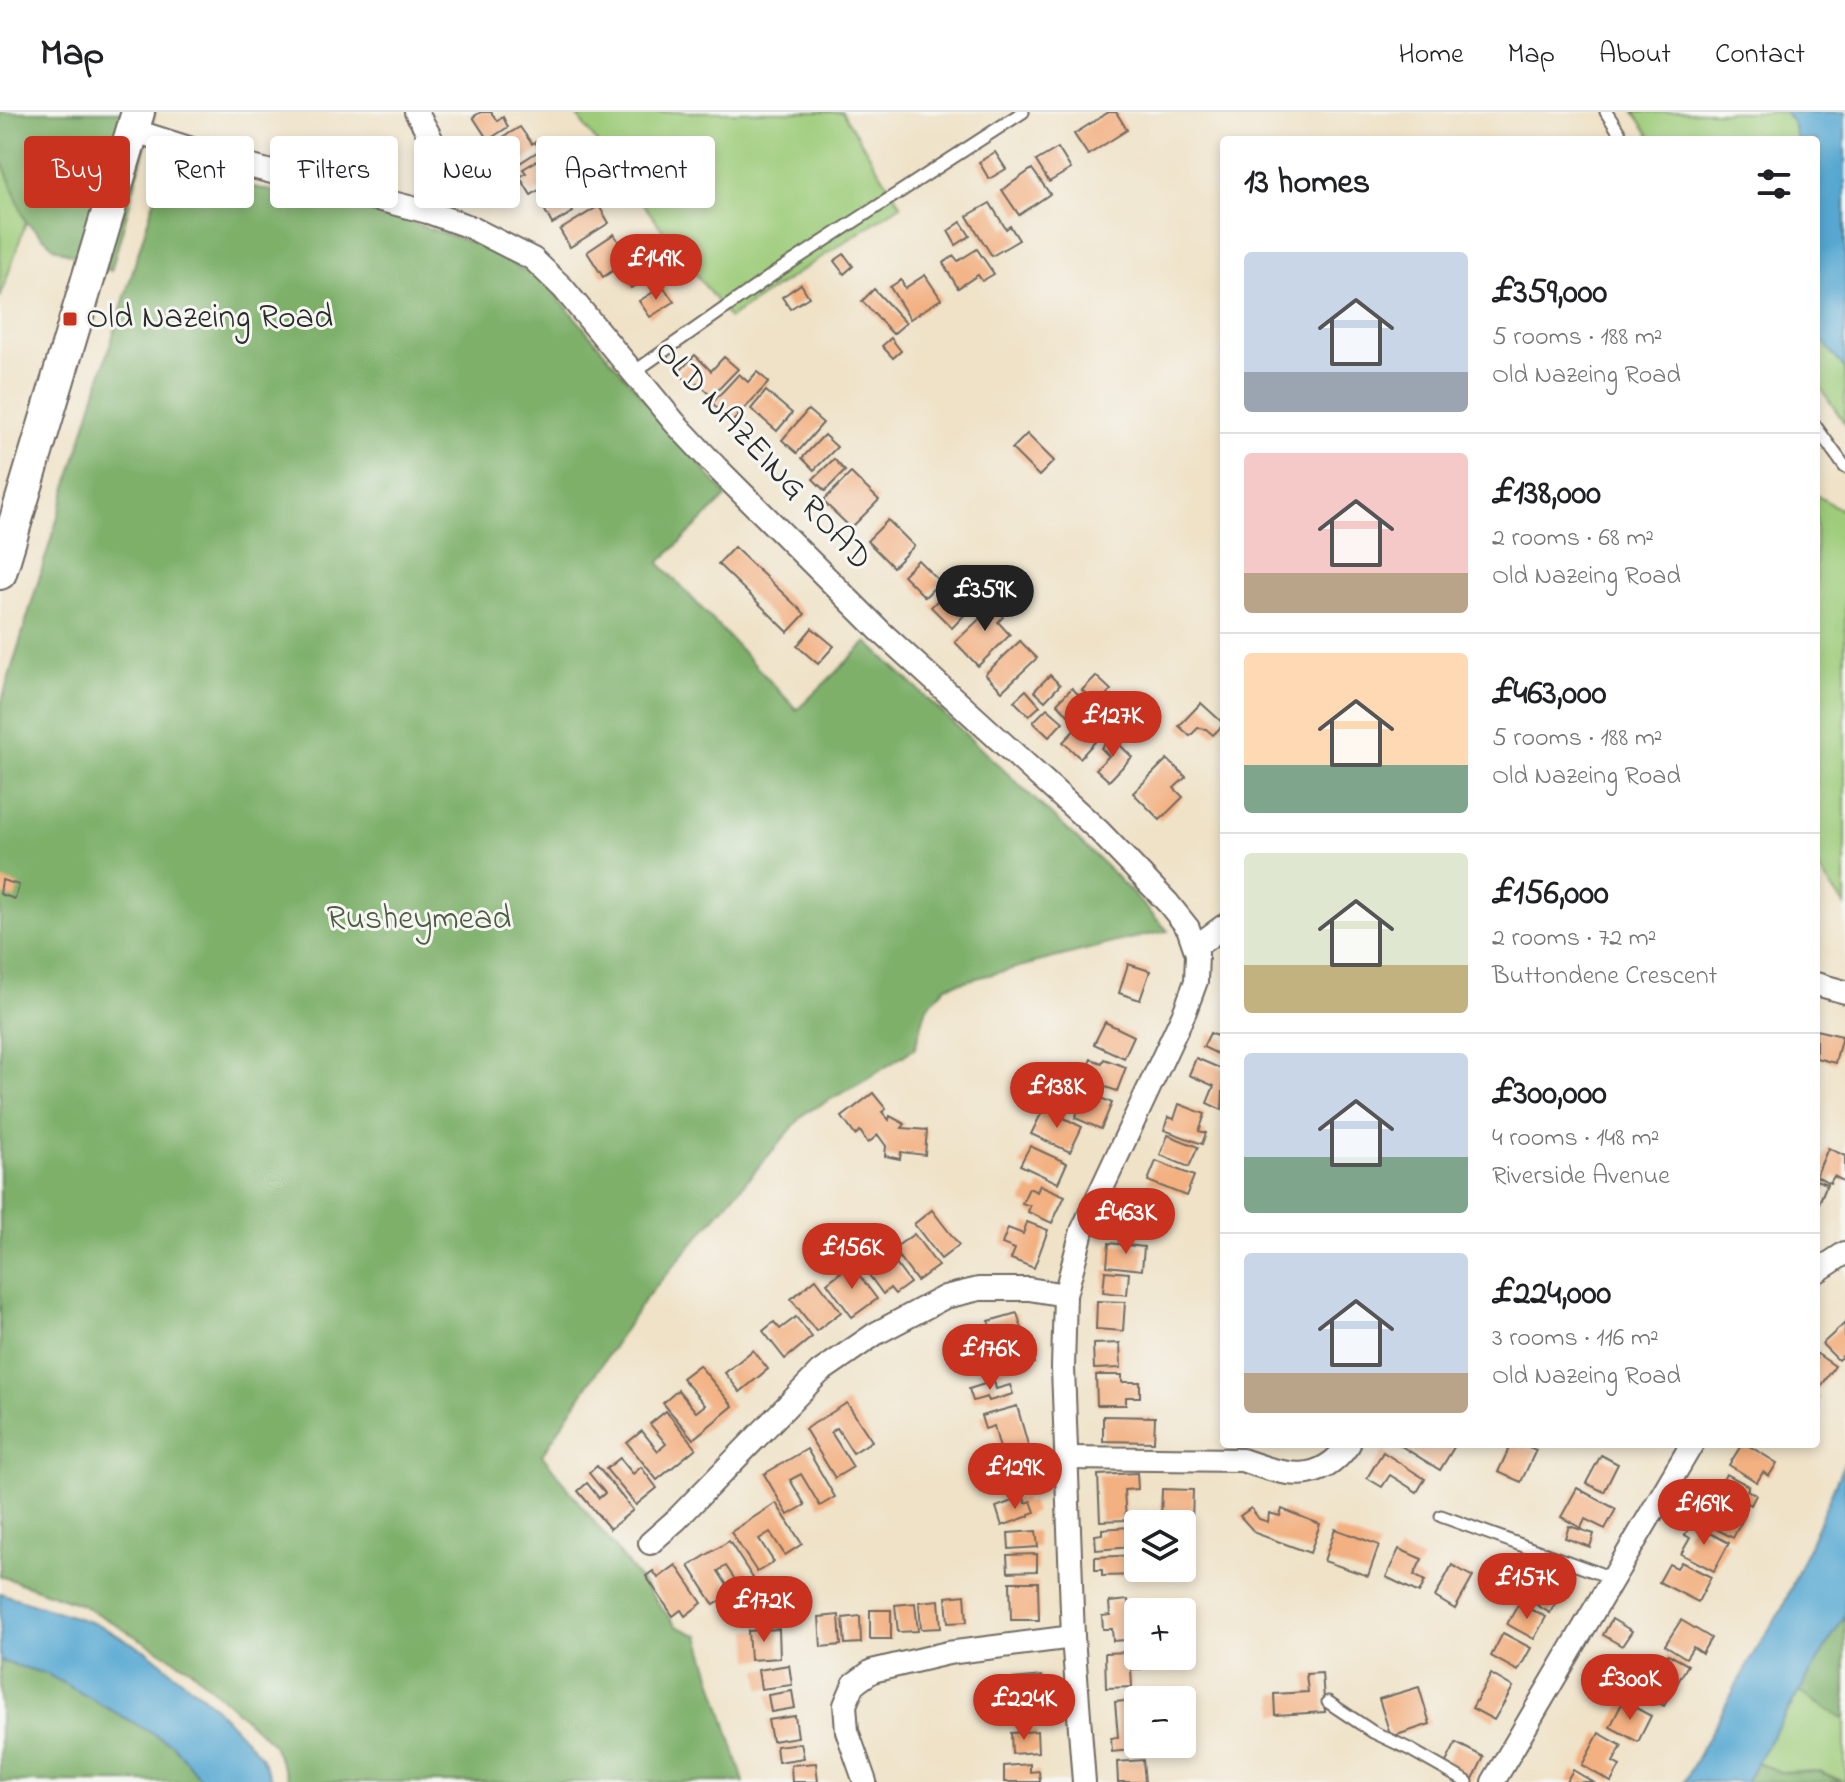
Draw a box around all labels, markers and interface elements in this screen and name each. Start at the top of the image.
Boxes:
text: Map [40,27,104,83]
text: Home [1398,35,1464,76]
text: Map [1508,35,1555,76]
text: About [1599,35,1671,76]
text: Contact [1715,35,1805,76]
chip: Buy [24,136,130,208]
chip: Rent [146,136,254,208]
chip: Filters [270,136,398,208]
chip: New [414,136,520,208]
chip: Apartment [536,136,715,208]
text: 13 homes [1244,159,1370,209]
icon: filters [1752,162,1796,206]
pin: £149K [600,234,712,302]
text: £149K [628,241,684,279]
text: £359,000 [1492,269,1607,319]
icon: home [1308,284,1404,380]
place label: Old Nazeing Road [86,294,333,344]
marker: Old Nazeing Road [61,310,79,328]
text: 5 rooms · 188 m² [1492,319,1663,357]
street label: OLD NAZEING ROAD [641,329,883,583]
text: Old Nazeing Road [1492,357,1681,395]
text: £138,000 [1492,470,1601,520]
icon: home [1308,485,1404,581]
text: 2 rooms · 68 m² [1492,520,1654,558]
text: Old Nazeing Road [1492,558,1681,596]
pin: £359K [929,565,1041,633]
text: £359K [954,572,1016,610]
text: £463,000 [1492,670,1606,720]
icon: home [1308,685,1404,781]
pin: £127K [1057,691,1169,759]
text: £127K [1083,698,1143,736]
text: 5 rooms · 188 m² [1492,720,1663,758]
text: Old Nazeing Road [1492,758,1681,796]
text: £156,000 [1492,870,1609,920]
icon: home [1308,885,1404,981]
park label: Rusheymead [327,895,511,945]
text: 2 rooms · 72 m² [1492,920,1657,958]
text: Buttondene Crescent [1492,958,1717,996]
pin: £138K [1001,1062,1113,1130]
text: £138K [1028,1069,1086,1107]
text: £300,000 [1492,1070,1607,1120]
icon: home [1308,1085,1404,1181]
text: 4 rooms · 148 m² [1492,1120,1659,1158]
text: Riverside Avenue [1492,1158,1670,1196]
pin: £463K [1070,1188,1182,1256]
text: £463K [1095,1195,1157,1233]
pin: £156K [796,1223,908,1291]
text: £156K [820,1230,884,1268]
text: £224,000 [1492,1270,1611,1320]
icon: home [1308,1285,1404,1381]
text: 3 rooms · 116 m² [1492,1320,1659,1358]
pin: £176K [934,1324,1046,1392]
text: £176K [960,1331,1020,1369]
text: Old Nazeing Road [1492,1358,1681,1396]
pin: £129K [959,1443,1071,1511]
text: £129K [986,1450,1044,1488]
pin: £169K [1648,1479,1760,1547]
text: £169K [1676,1486,1732,1524]
map controls [1124,1510,1196,1758]
button: layers [1124,1510,1196,1582]
pin: £157K [1471,1553,1583,1621]
text: £157K [1496,1560,1558,1598]
pin: £172K [708,1576,820,1644]
text: £172K [734,1583,794,1621]
button: + [1124,1598,1196,1670]
pin: £300K [1574,1654,1686,1722]
text: £300K [1599,1661,1661,1699]
pin: £224K [968,1674,1080,1742]
text: £224K [991,1681,1057,1719]
button: − [1124,1686,1196,1758]

